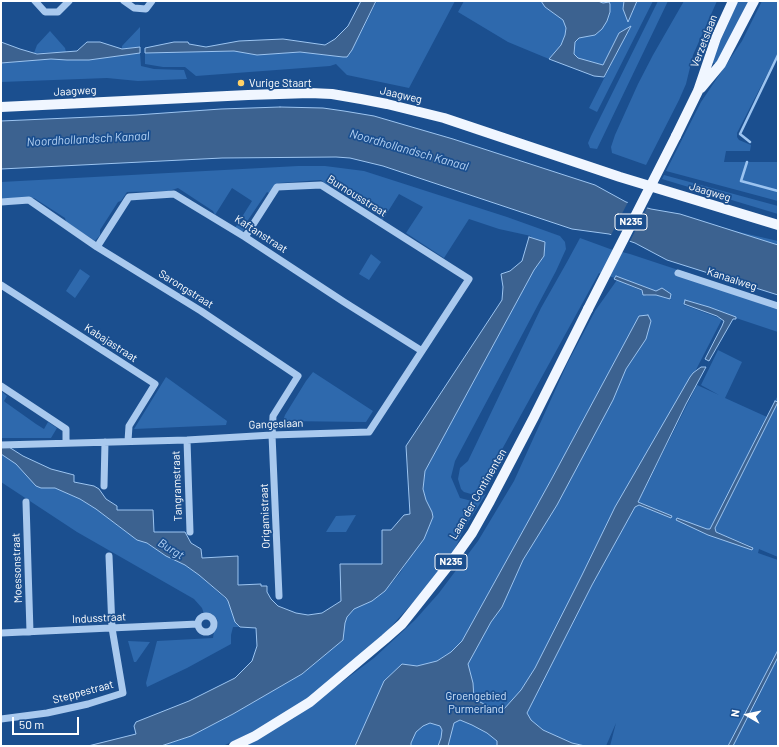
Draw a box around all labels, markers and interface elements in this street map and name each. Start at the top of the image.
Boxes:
street label: Verzetslaan [688,13,720,69]
place label: Vurige Staart [249,76,312,90]
marker: Vurige Staart [236,78,246,88]
street label: Jaagweg [53,83,97,99]
street label: Jaagweg [379,84,423,106]
water label: Noordhollandsch Kanaal [348,126,470,174]
water label: Noordhollandsch Kanaal [26,129,150,149]
street label: Burnousstraat [325,172,389,220]
street label: Jaagweg [688,179,732,205]
street label: Kaftanstraat [232,212,290,256]
road number: N235 [615,214,647,230]
street label: Kanaalweg [705,265,759,293]
street label: Sarongstraat [156,267,216,311]
street label: Kabajastraat [82,321,140,365]
street label: Gangeslaan [248,416,304,432]
street label: Laan der Continenten [447,446,509,542]
street label: Tangramstraat [169,450,185,522]
street label: Origamistraat [257,483,273,549]
street label: Moessonstraat [9,533,25,603]
water label: Burgt [155,535,187,563]
road number: N235 [435,554,467,570]
street label: Indusstraat [72,610,126,626]
street label: Steppestraat [51,678,115,706]
park label: Groengebied Purmerland [446,689,506,715]
north arrow [727,695,767,735]
text: N [728,708,742,718]
scale bar [14,709,81,735]
text: 50 m [19,717,44,731]

